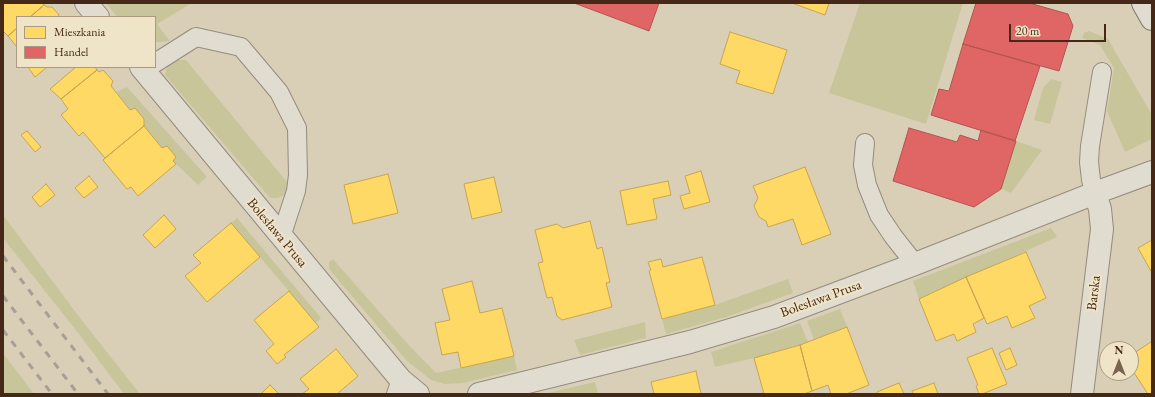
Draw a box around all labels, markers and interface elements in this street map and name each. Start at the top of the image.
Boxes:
legend [16,16,156,68]
scale bar [1011,16,1108,42]
text: 20 m [1016,23,1039,39]
text: Mieszkania [54,24,105,40]
text: Handel [54,44,88,60]
street label: Bolesława Prusa [243,195,311,271]
street label: Barska [1084,275,1104,311]
street label: Bolesława Prusa [778,277,864,321]
north arrow [1099,341,1139,381]
text: N [1115,343,1123,357]

